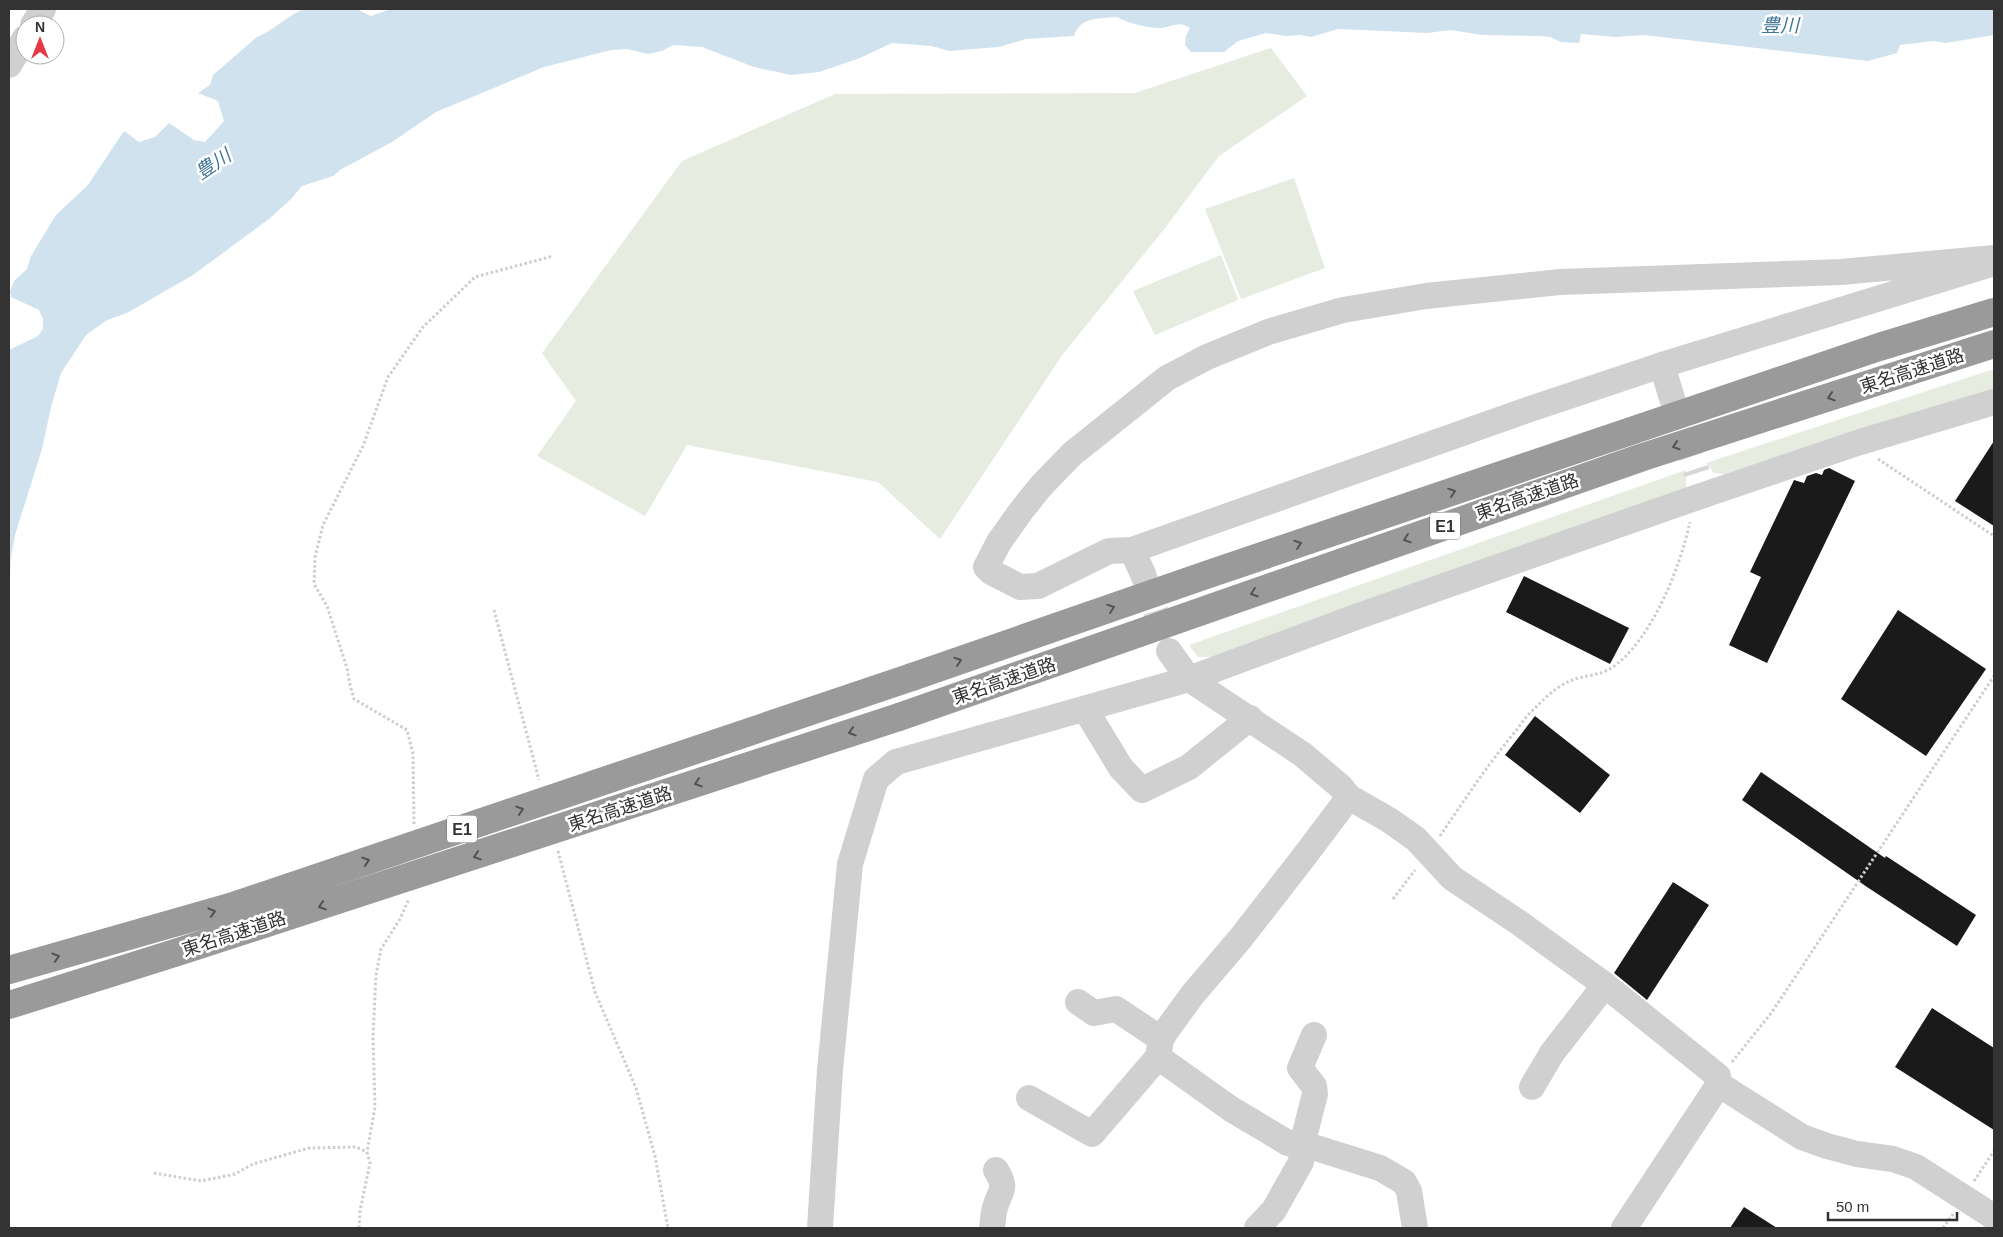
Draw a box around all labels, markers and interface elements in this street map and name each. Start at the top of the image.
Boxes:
north arrow [15,15,65,65]
water label: 豊川 [1761,15,1801,36]
text: N [35,19,45,35]
water label: 豊川 [191,144,236,183]
street label: 東名高速道路 [1858,345,1966,397]
one-way arrow [1828,391,1836,401]
one-way arrow [1673,441,1681,451]
street label: 東名高速道路 [1473,470,1581,524]
one-way arrow [1448,488,1456,498]
road number: E1 [1430,512,1460,540]
one-way arrow [1403,534,1412,544]
one-way arrow [1294,540,1302,550]
one-way arrow [1250,587,1258,597]
one-way arrow [1107,604,1115,614]
street label: 東名高速道路 [950,654,1058,708]
one-way arrow [953,657,962,667]
one-way arrow [849,727,857,737]
one-way arrow [694,778,703,788]
street label: 東名高速道路 [566,783,674,835]
one-way arrow [516,806,524,816]
road number: E1 [447,816,477,842]
one-way arrow [473,850,482,860]
one-way arrow [362,857,370,867]
one-way arrow [319,900,327,910]
one-way arrow [207,907,216,918]
street label: 東名高速道路 [180,908,288,960]
one-way arrow [51,952,59,962]
scale bar [1828,1190,1957,1222]
text: 50 m [1836,1198,1869,1215]

